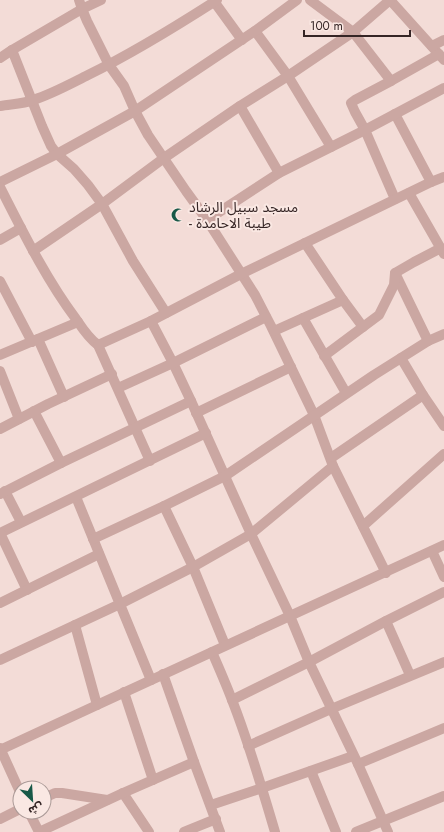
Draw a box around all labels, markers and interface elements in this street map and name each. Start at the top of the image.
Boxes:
scale bar [304,12,410,38]
text: 100 m [310,17,343,35]
place label: مسجد سبيل الرشاد - طيبة الاحامدة [189,197,298,233]
mosque icon: مسجد سبيل الرشاد - طيبة الاحامدة [170,207,186,223]
north arrow [12,780,52,820]
text: ش [26,799,46,819]

